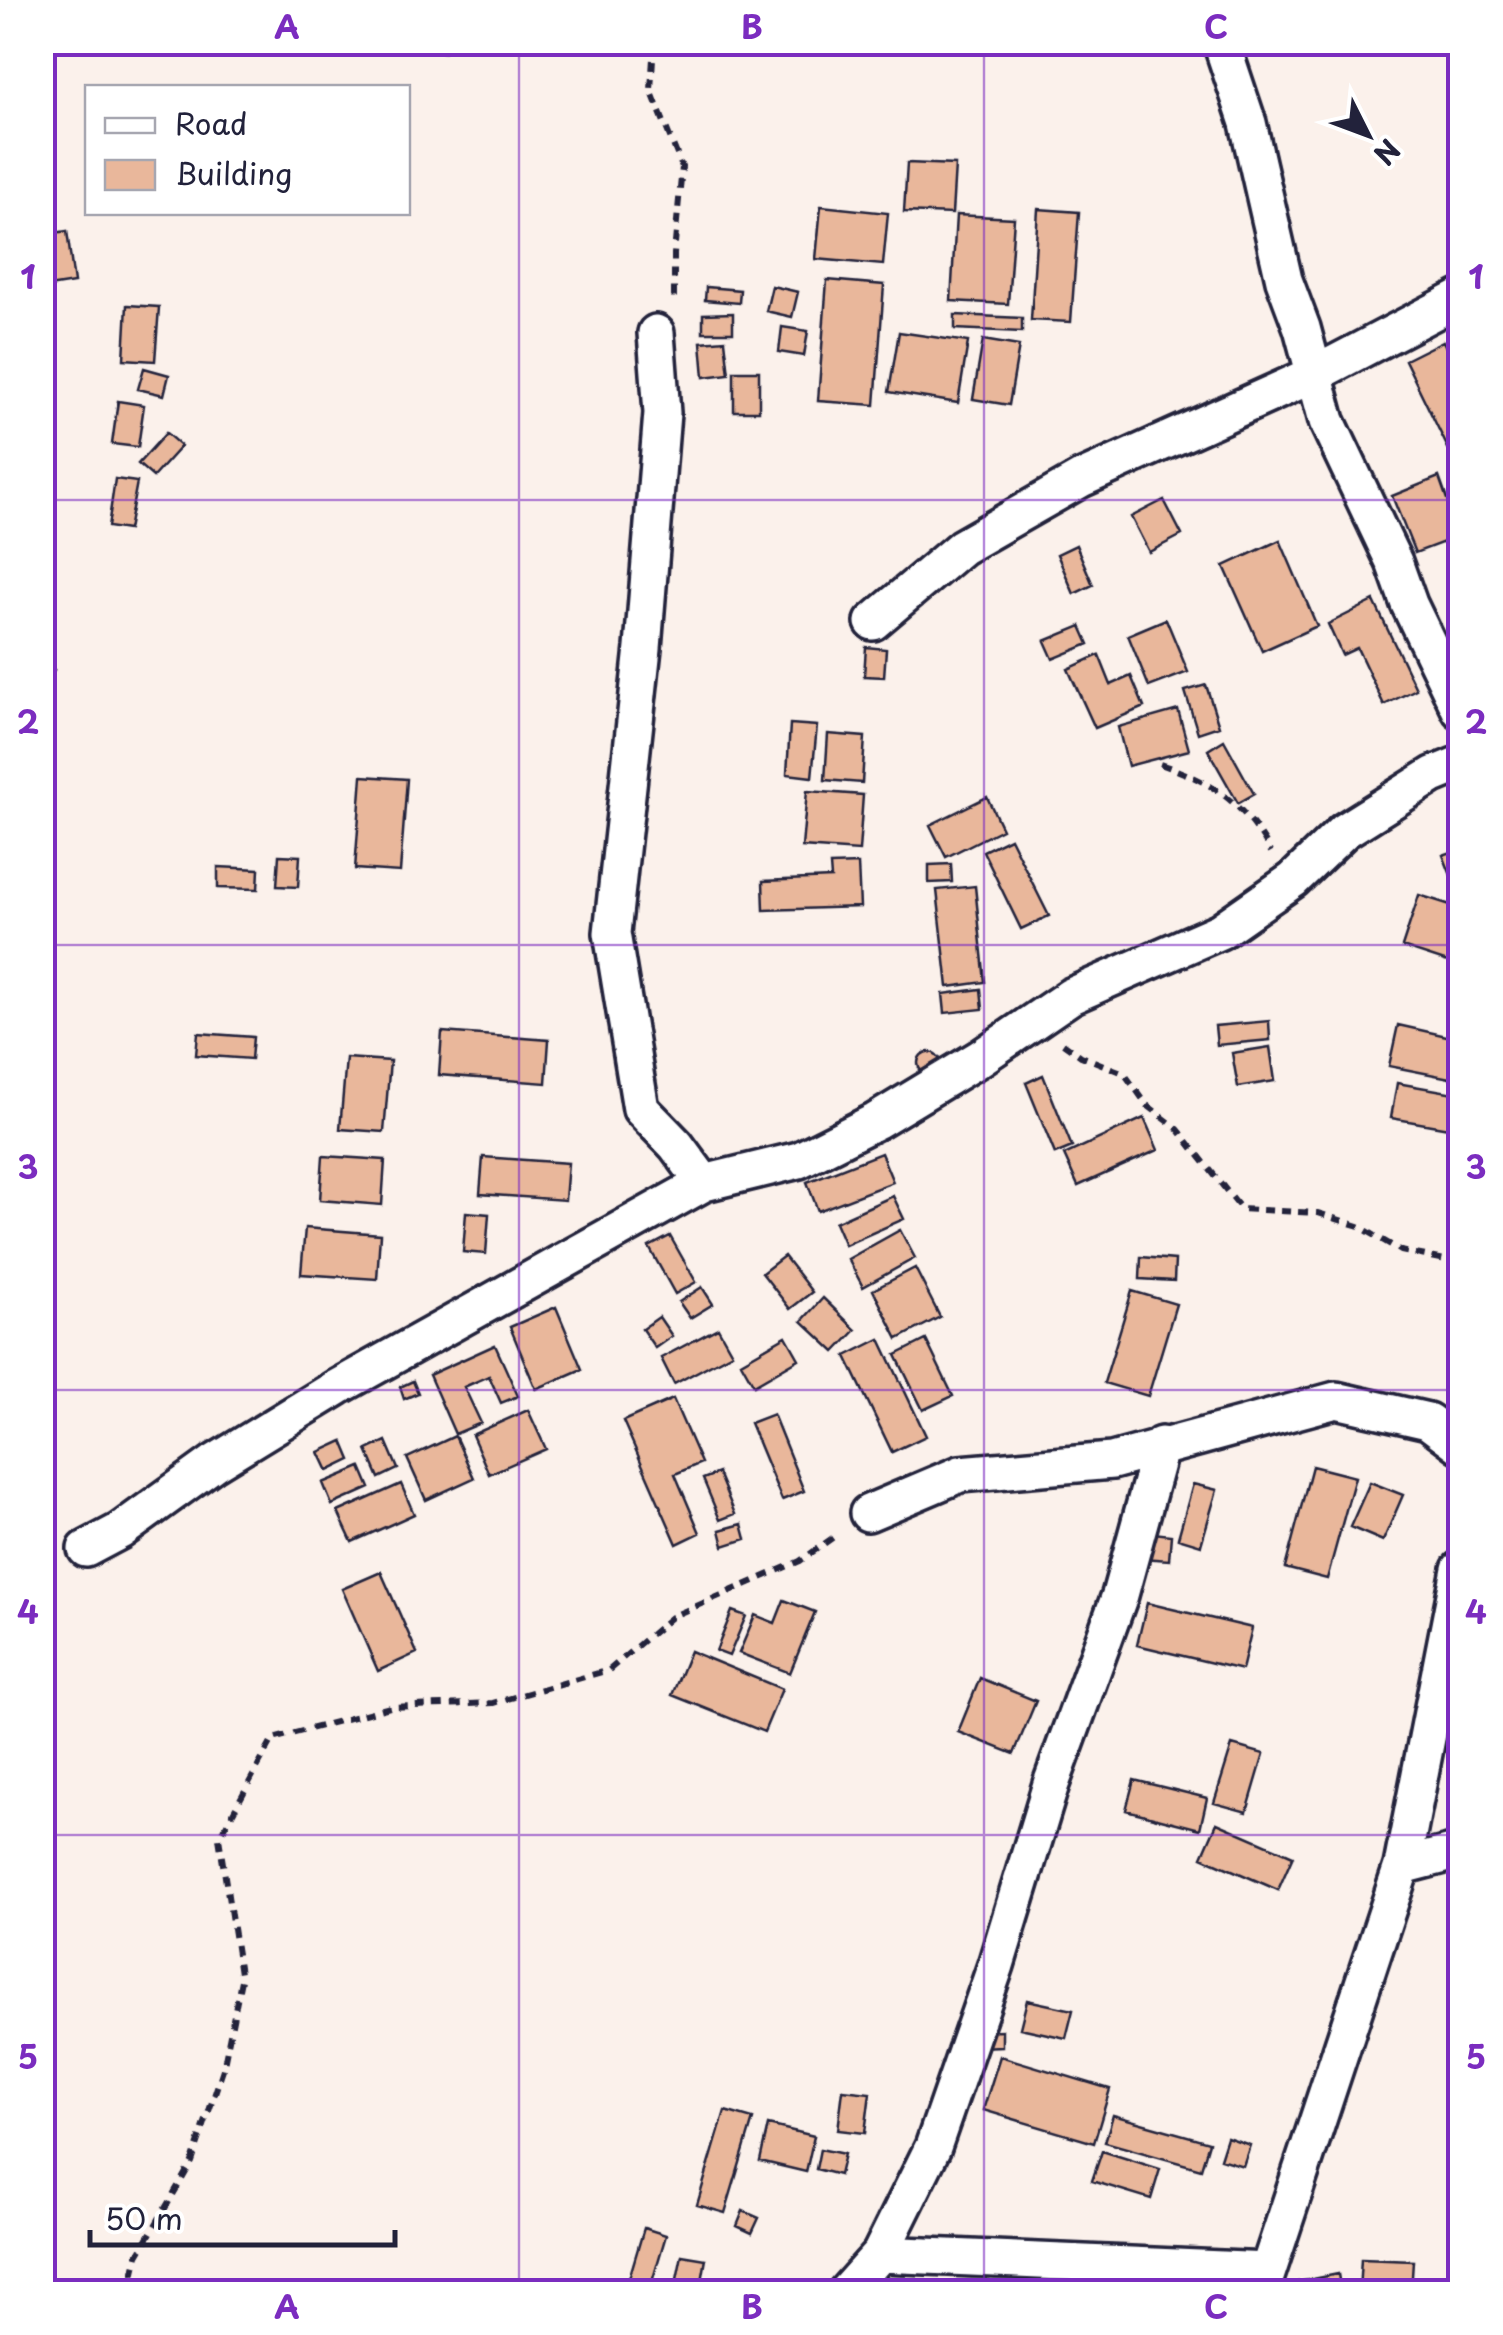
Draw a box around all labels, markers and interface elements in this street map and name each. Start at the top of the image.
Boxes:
text: A [274,2,300,50]
text: B [741,2,763,50]
text: C [1204,2,1228,50]
legend [85,85,410,215]
north arrow [1318,85,1418,185]
text: Road [175,100,248,145]
text: N [1364,130,1411,175]
text: Building [175,150,292,195]
text: 1 [20,252,36,300]
text: 1 [1468,252,1484,300]
text: 2 [17,697,39,745]
text: 2 [1465,697,1487,745]
text: 3 [18,1142,38,1190]
text: 3 [1466,1142,1486,1190]
text: 4 [17,1587,39,1635]
text: 4 [1465,1587,1487,1635]
text: 5 [18,2032,38,2080]
text: 5 [1466,2032,1486,2080]
scale bar [90,2185,395,2247]
text: 50 m [105,2195,183,2240]
text: A [274,2282,300,2330]
text: B [741,2282,763,2330]
text: C [1204,2282,1228,2330]

